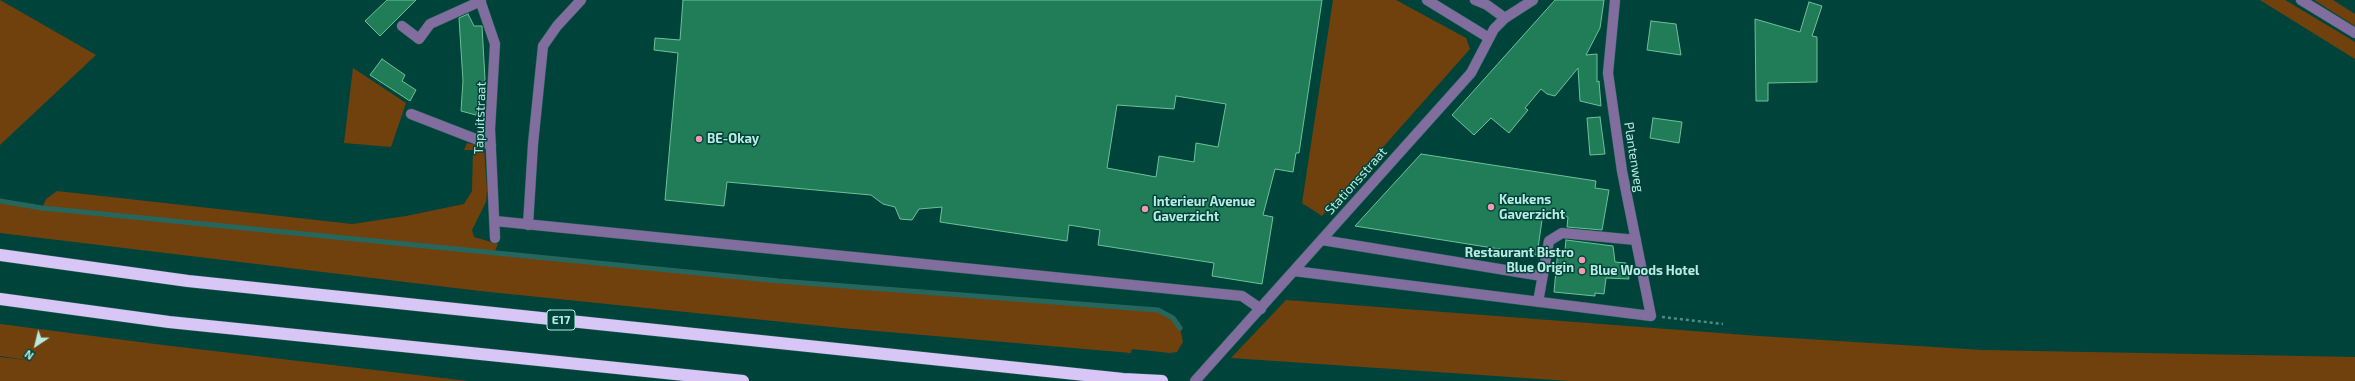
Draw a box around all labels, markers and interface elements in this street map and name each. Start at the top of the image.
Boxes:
street label: Tapuitstraat [471,81,489,155]
street label: Plantenweg [1621,121,1647,193]
place label: BE-Okay [707,131,759,147]
marker: BE-Okay [694,134,704,144]
street label: Stationsstraat [1322,144,1390,218]
place label: Keukens Gaverzicht [1499,192,1565,223]
place label: Interieur Avenue Gaverzicht [1153,194,1255,225]
marker: Keukens Gaverzicht [1486,202,1496,212]
marker: Interieur Avenue Gaverzicht [1140,204,1150,214]
place label: Restaurant Bistro Blue Origin [1465,245,1574,276]
marker: Restaurant Bistro Blue Origin [1577,255,1587,265]
place label: Blue Woods Hotel [1590,263,1699,279]
marker: Blue Woods Hotel [1577,266,1587,276]
road number: E17 [547,310,575,330]
north arrow [16,325,56,365]
text: N [22,348,36,363]

